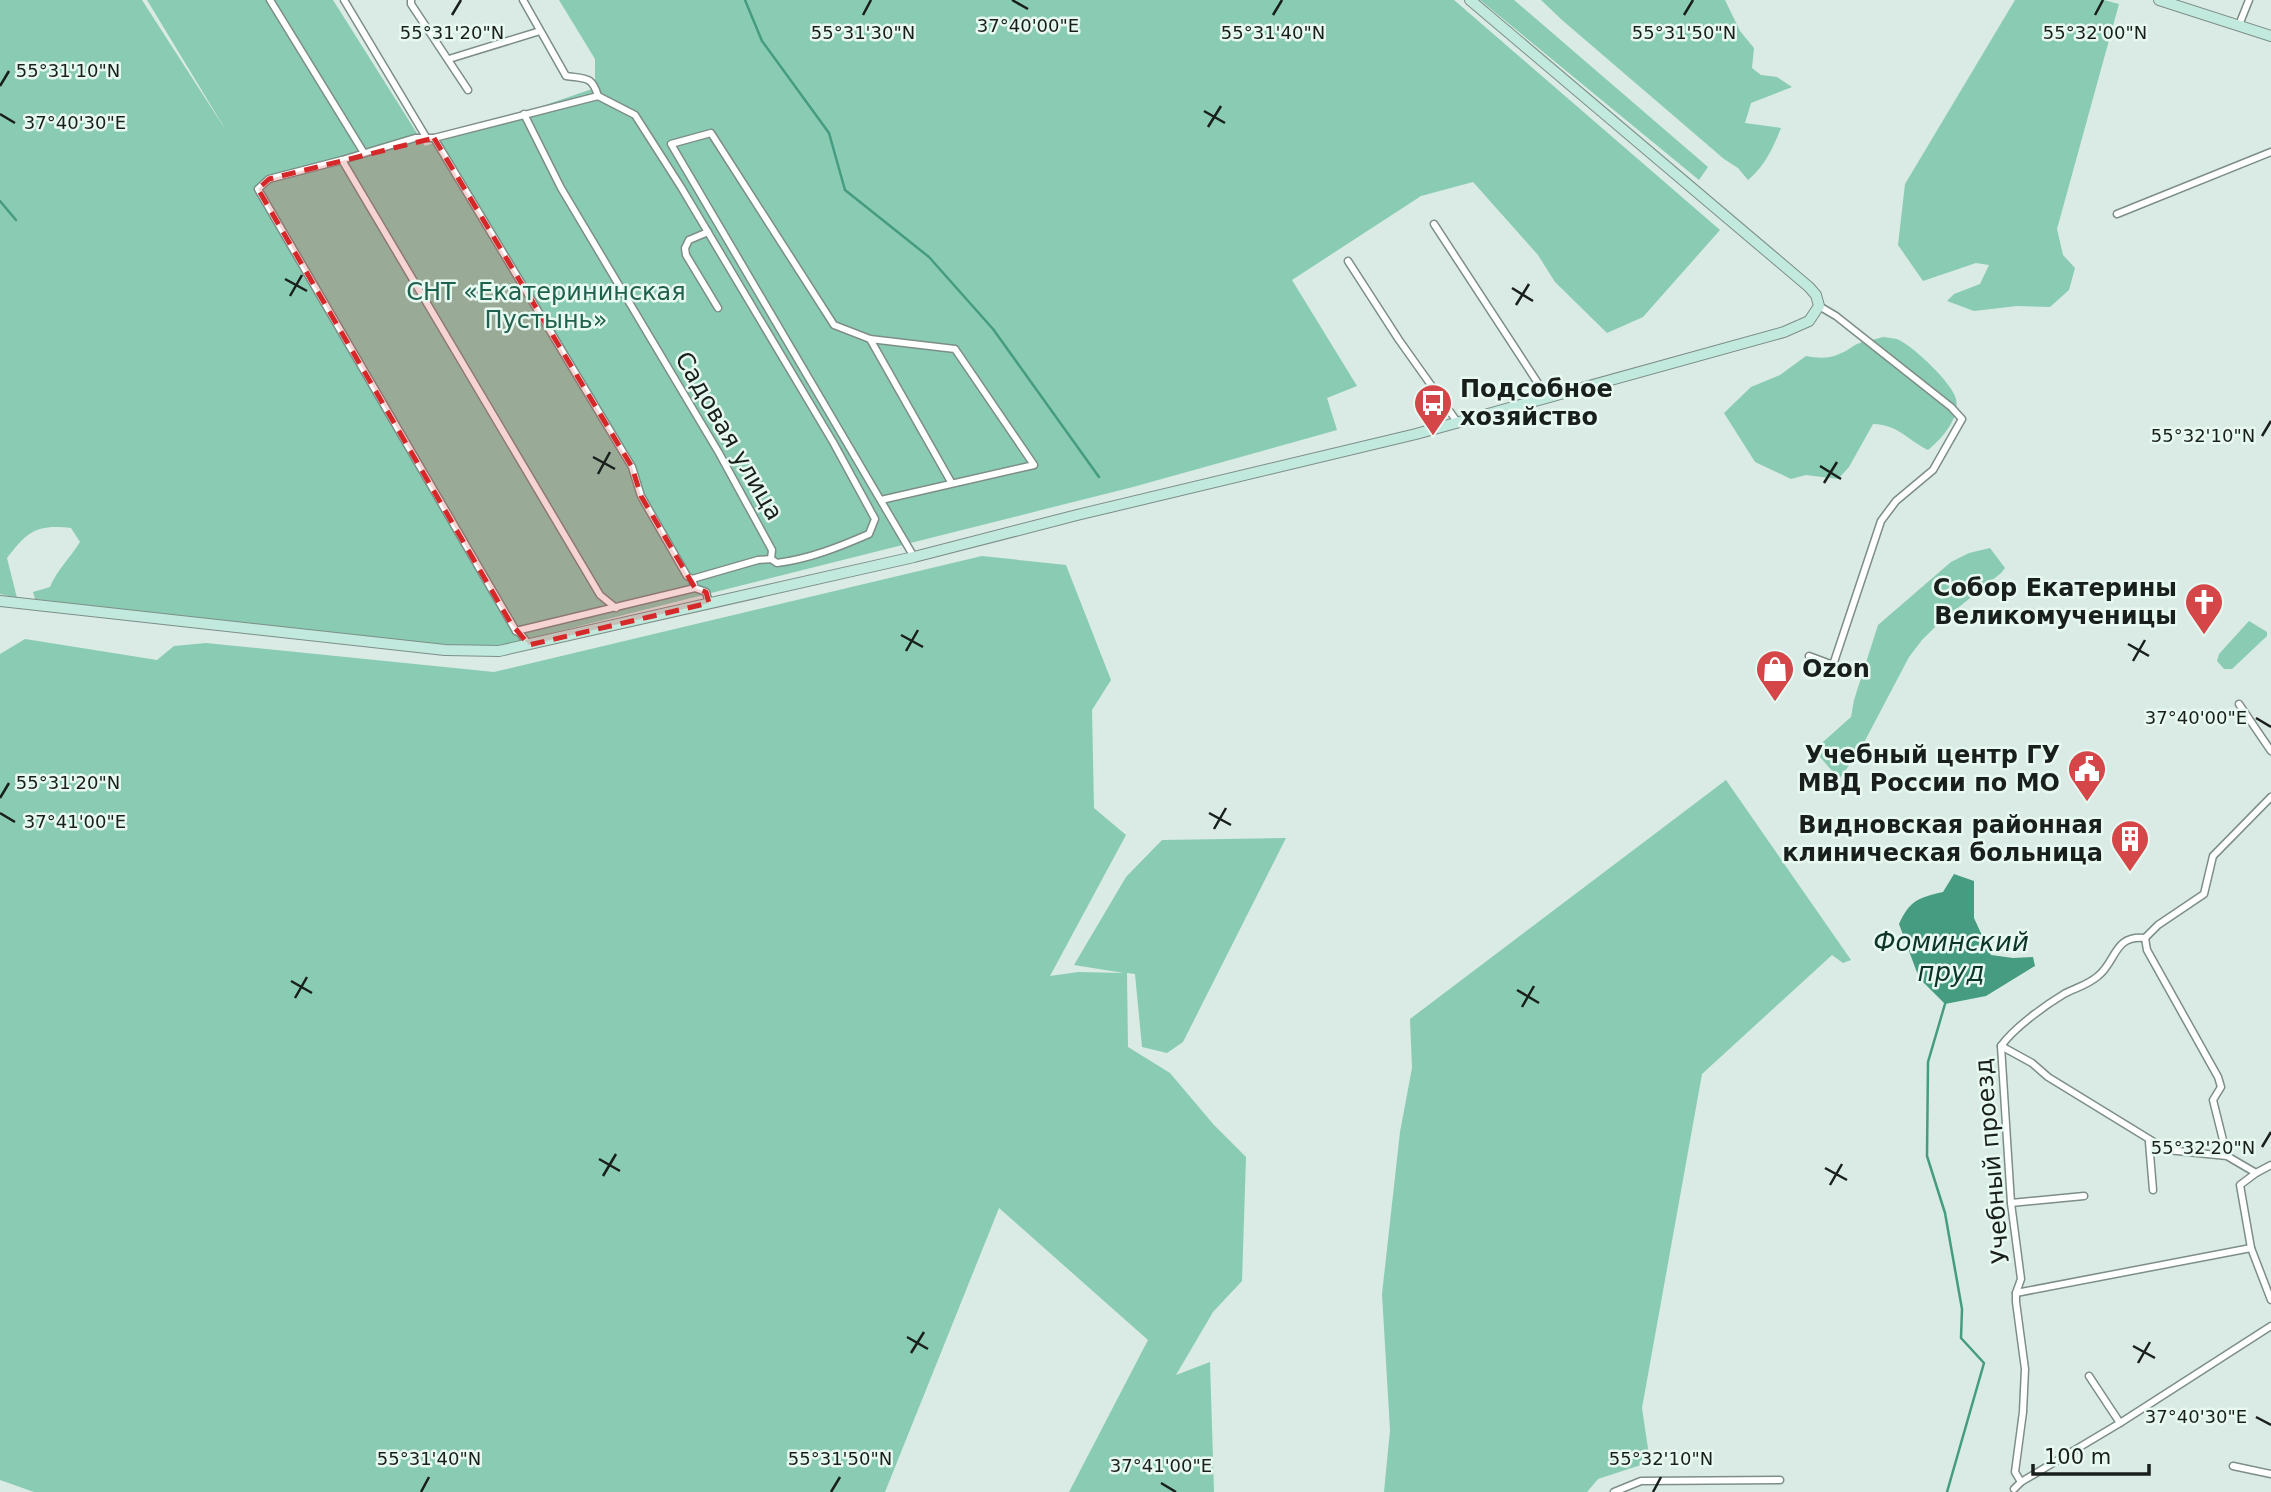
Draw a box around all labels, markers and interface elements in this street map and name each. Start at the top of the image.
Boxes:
text: 37°40'00"E [977,15,1079,36]
text: 55°31'20"N [400,22,504,43]
text: 55°31'30"N [811,22,915,43]
text: 55°31'40"N [1221,22,1325,43]
text: 55°31'50"N [1632,22,1736,43]
text: 55°32'00"N [2043,22,2147,43]
text: 55°31'10"N [16,60,120,81]
text: 37°40'30"E [24,112,126,133]
park label: СНТ «Екатерининская Пустынь» [406,278,686,334]
street label: Садовая улица [669,347,789,525]
place label: Подсобное хозяйство [1460,375,1613,431]
bus stop icon: Подсобное хозяйство [1412,382,1454,437]
text: 55°32'10"N [2151,425,2255,446]
place label: Собор Екатерины Великомученицы [1933,574,2177,630]
church icon: Собор Екатерины Великомученицы [2183,581,2225,636]
shop icon: Ozon [1754,648,1796,703]
place label: Ozon [1802,655,1870,683]
text: 37°40'00"E [2145,707,2247,728]
place label: Учебный центр ГУ МВД России по МО [1798,741,2060,797]
public building icon: Учебный центр ГУ МВД России по МО [2066,748,2108,803]
text: 55°31'20"N [16,772,120,793]
text: 37°41'00"E [24,811,126,832]
place label: Видновская районная клиническая больница [1782,811,2103,867]
building icon: Видновская районная клиническая больница [2109,818,2151,873]
water label: Фоминский пруд [1873,927,2029,987]
street label: Учебный проезд [1969,1057,2015,1265]
text: 55°32'20"N [2151,1137,2255,1158]
text: 37°40'30"E [2145,1406,2247,1427]
scale bar [2033,1432,2148,1476]
text: 100 m [2044,1445,2111,1469]
text: 55°31'40"N [377,1448,481,1469]
text: 55°31'50"N [788,1448,892,1469]
text: 55°32'10"N [1609,1448,1713,1469]
text: 37°41'00"E [1110,1455,1212,1476]

